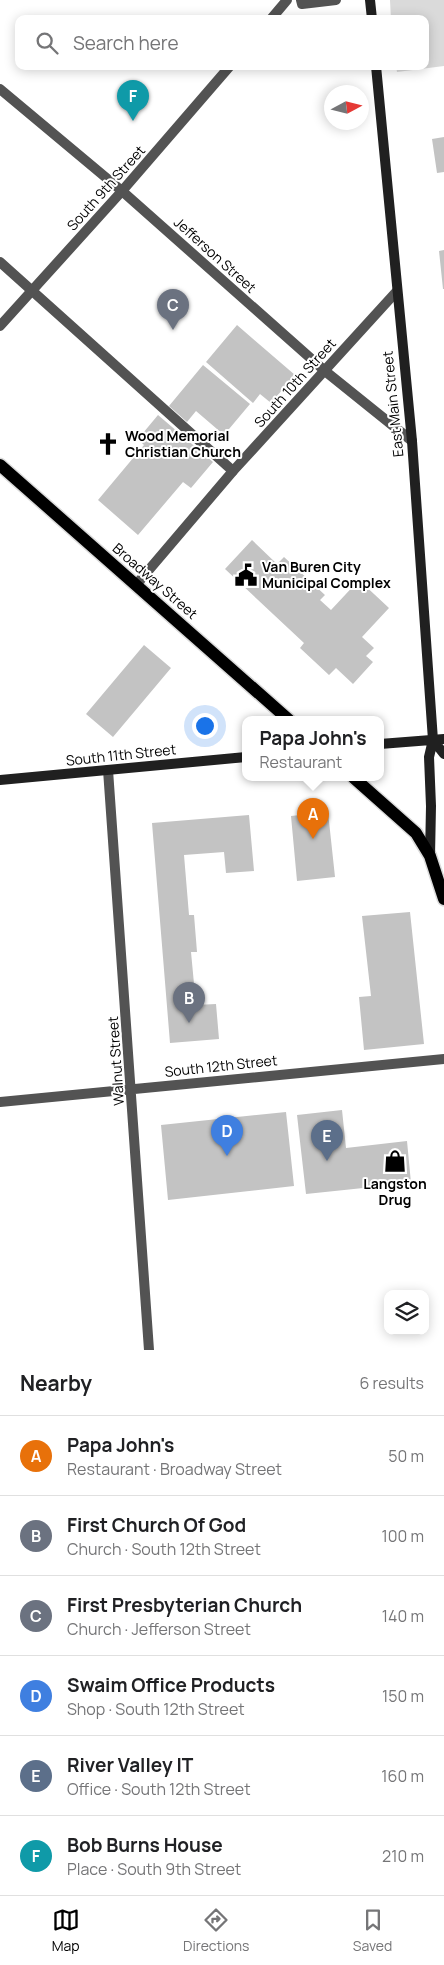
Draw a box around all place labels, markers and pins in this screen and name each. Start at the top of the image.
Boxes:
pin: F [117,80,149,121]
pin: C [157,289,189,330]
place label: Wood Memorial Christian Church [125,426,241,461]
church icon: Wood Memorial Christian Church [95,431,121,457]
place label: Van Buren City Municipal Complex [262,557,391,592]
public building icon: Van Buren City Municipal Complex [233,562,259,588]
pin: A [297,798,329,839]
pin: B [173,982,205,1023]
pin: D [211,1115,243,1156]
pin: E [311,1120,343,1161]
shop icon: Langston Drug [382,1148,408,1174]
place label: Langston Drug [363,1174,427,1209]

